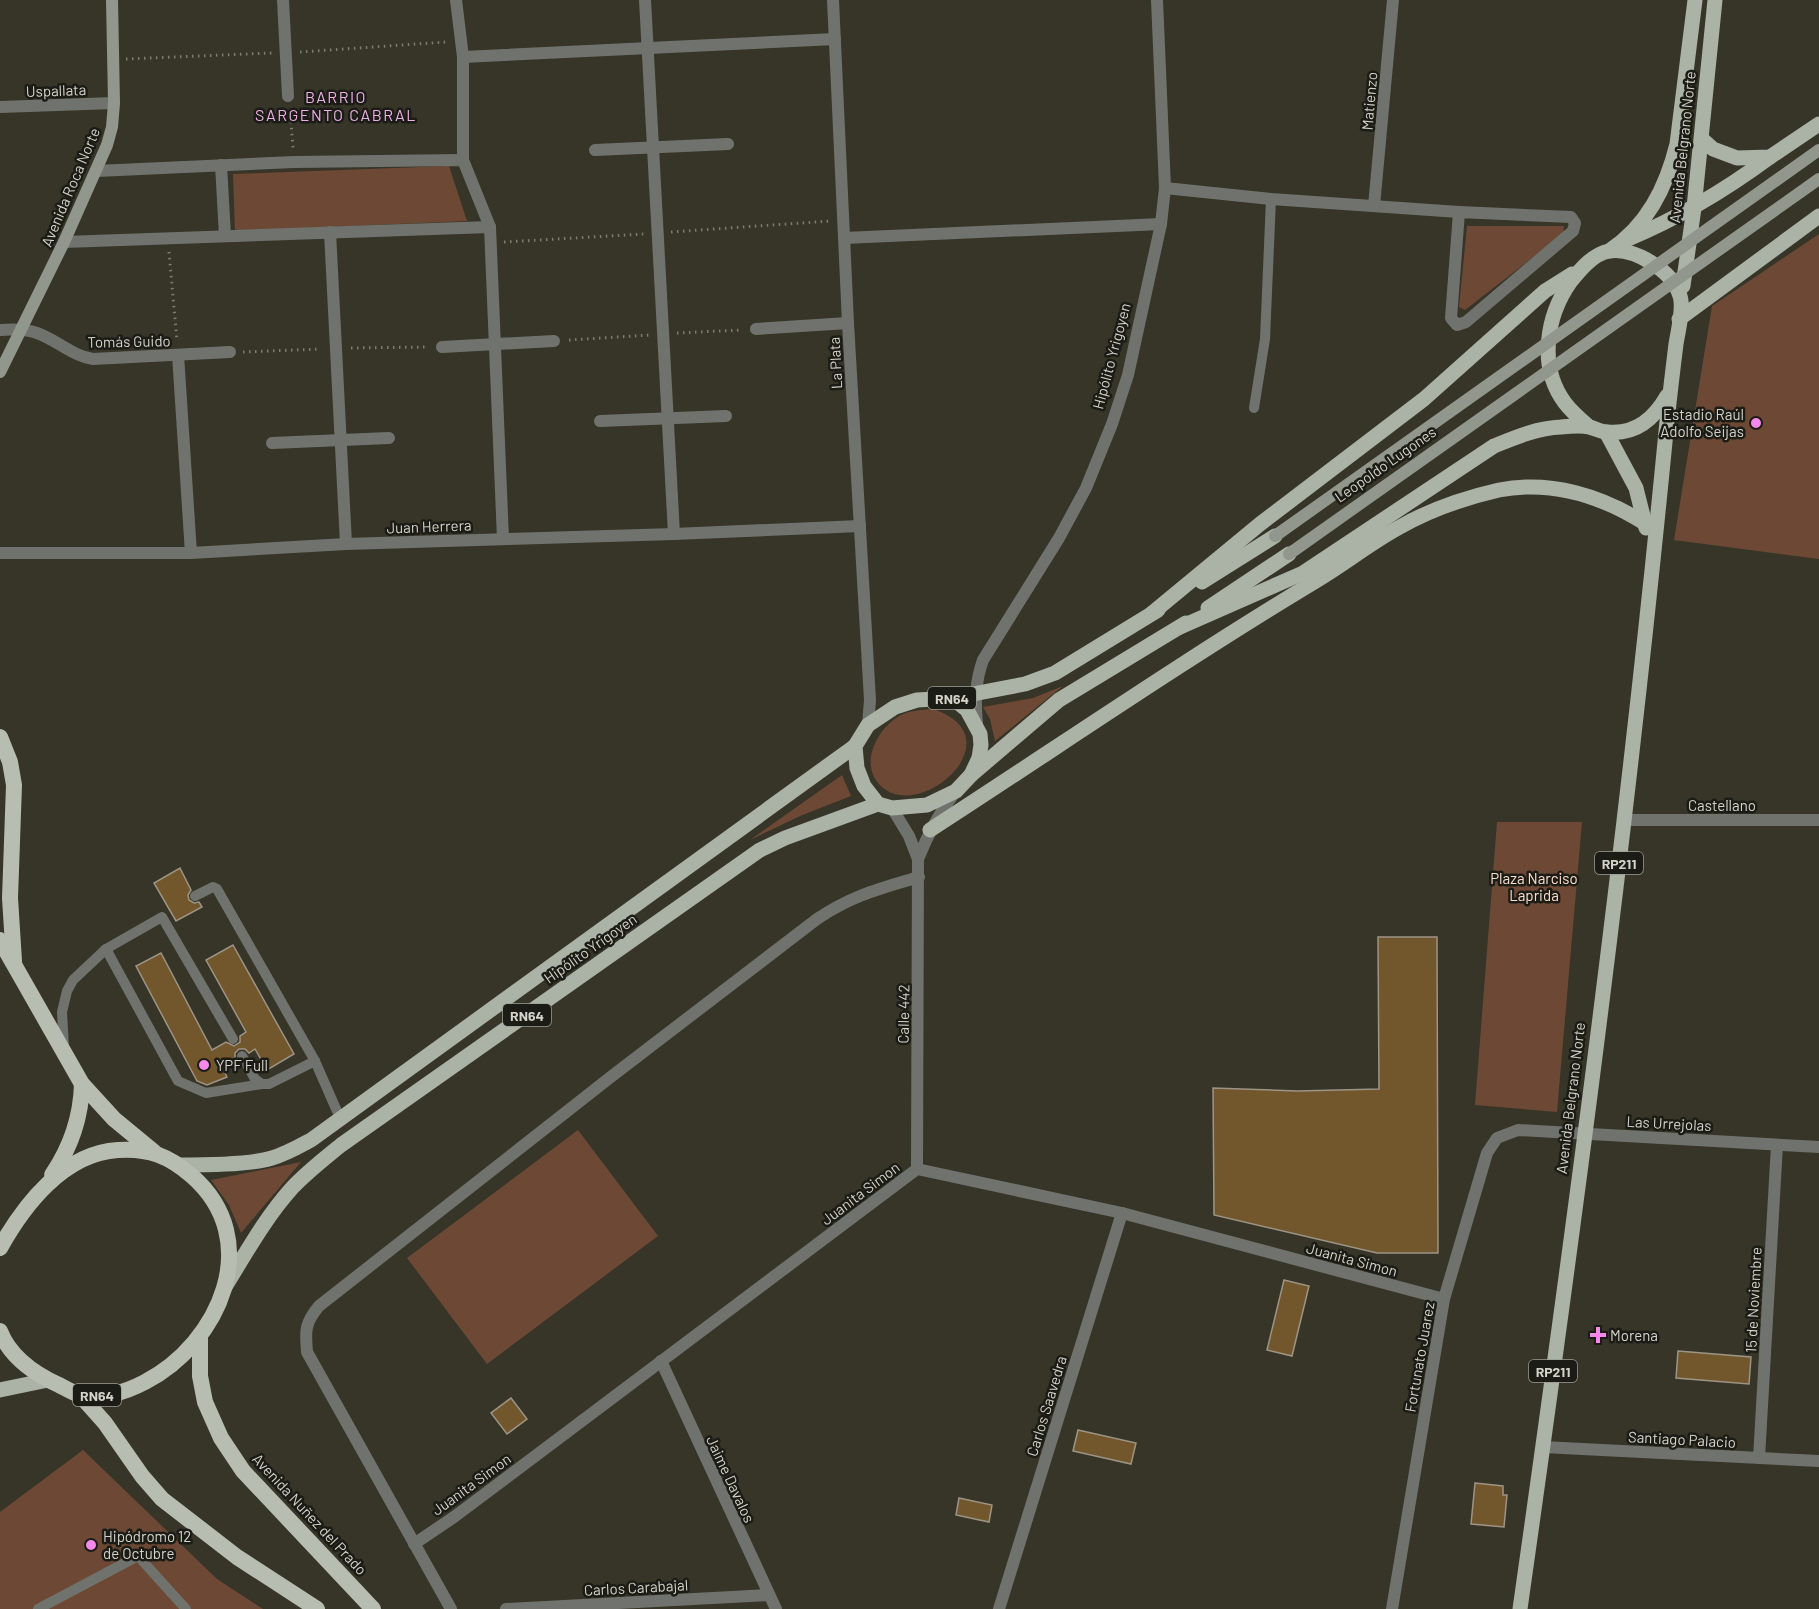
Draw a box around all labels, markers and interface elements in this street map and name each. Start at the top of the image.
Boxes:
street label: Avenida Belgrano Norte [1665,70,1699,224]
street label: Matienzo [1357,71,1381,131]
street label: Uspallata [25,80,87,100]
district label: BARRIO SARGENTO CABRAL [255,87,417,124]
street label: Avenida Roca Norte [37,125,103,249]
street label: Hipólito Yrigoyen [1088,301,1134,411]
street label: Tomás Guido [87,331,171,351]
street label: La Plata [825,336,845,390]
place label: Estadio Raúl Adolfo Seijas [1660,405,1744,440]
marker: Estadio Raúl Adolfo Seijas [1749,416,1763,430]
street label: Leopoldo Lugones [1331,422,1439,506]
street label: Juan Herrera [386,516,472,536]
road number: RN64 [928,687,976,709]
street label: Castellano [1688,796,1756,814]
road number: RP211 [1595,852,1643,874]
park label: Plaza Narciso Laprida [1490,869,1578,904]
street label: Hipólito Yrigoyen [540,909,640,987]
street label: Calle 442 [893,984,913,1044]
road number: RN64 [503,1004,551,1026]
street label: Avenida Belgrano Norte [1552,1021,1588,1175]
place label: YPF Full [216,1056,268,1074]
marker: YPF Full [197,1058,211,1072]
street label: Las Urrejolas [1626,1112,1712,1134]
street label: Juanita Simon [817,1158,903,1228]
street label: Juanita Simon [1304,1238,1400,1280]
street label: 15 de Noviembre [1741,1247,1765,1353]
street label: Fortunato Juarez [1400,1300,1438,1414]
place label: Morena [1610,1326,1658,1344]
marker: Morena [1591,1328,1605,1342]
street label: Carlos Saavedra [1022,1354,1070,1458]
road number: RP211 [1529,1360,1577,1382]
road number: RN64 [73,1384,121,1406]
street label: Santiago Palacio [1628,1427,1736,1451]
street label: Jaime Davalos [703,1433,759,1525]
street label: Juanita Simon [428,1449,514,1519]
street label: Avenida Nuñez del Prado [249,1450,371,1578]
place label: Hipódromo 12 de Octubre [103,1527,191,1562]
marker: Hipódromo 12 de Octubre [84,1538,98,1552]
street label: Carlos Carabajal [583,1575,689,1599]

